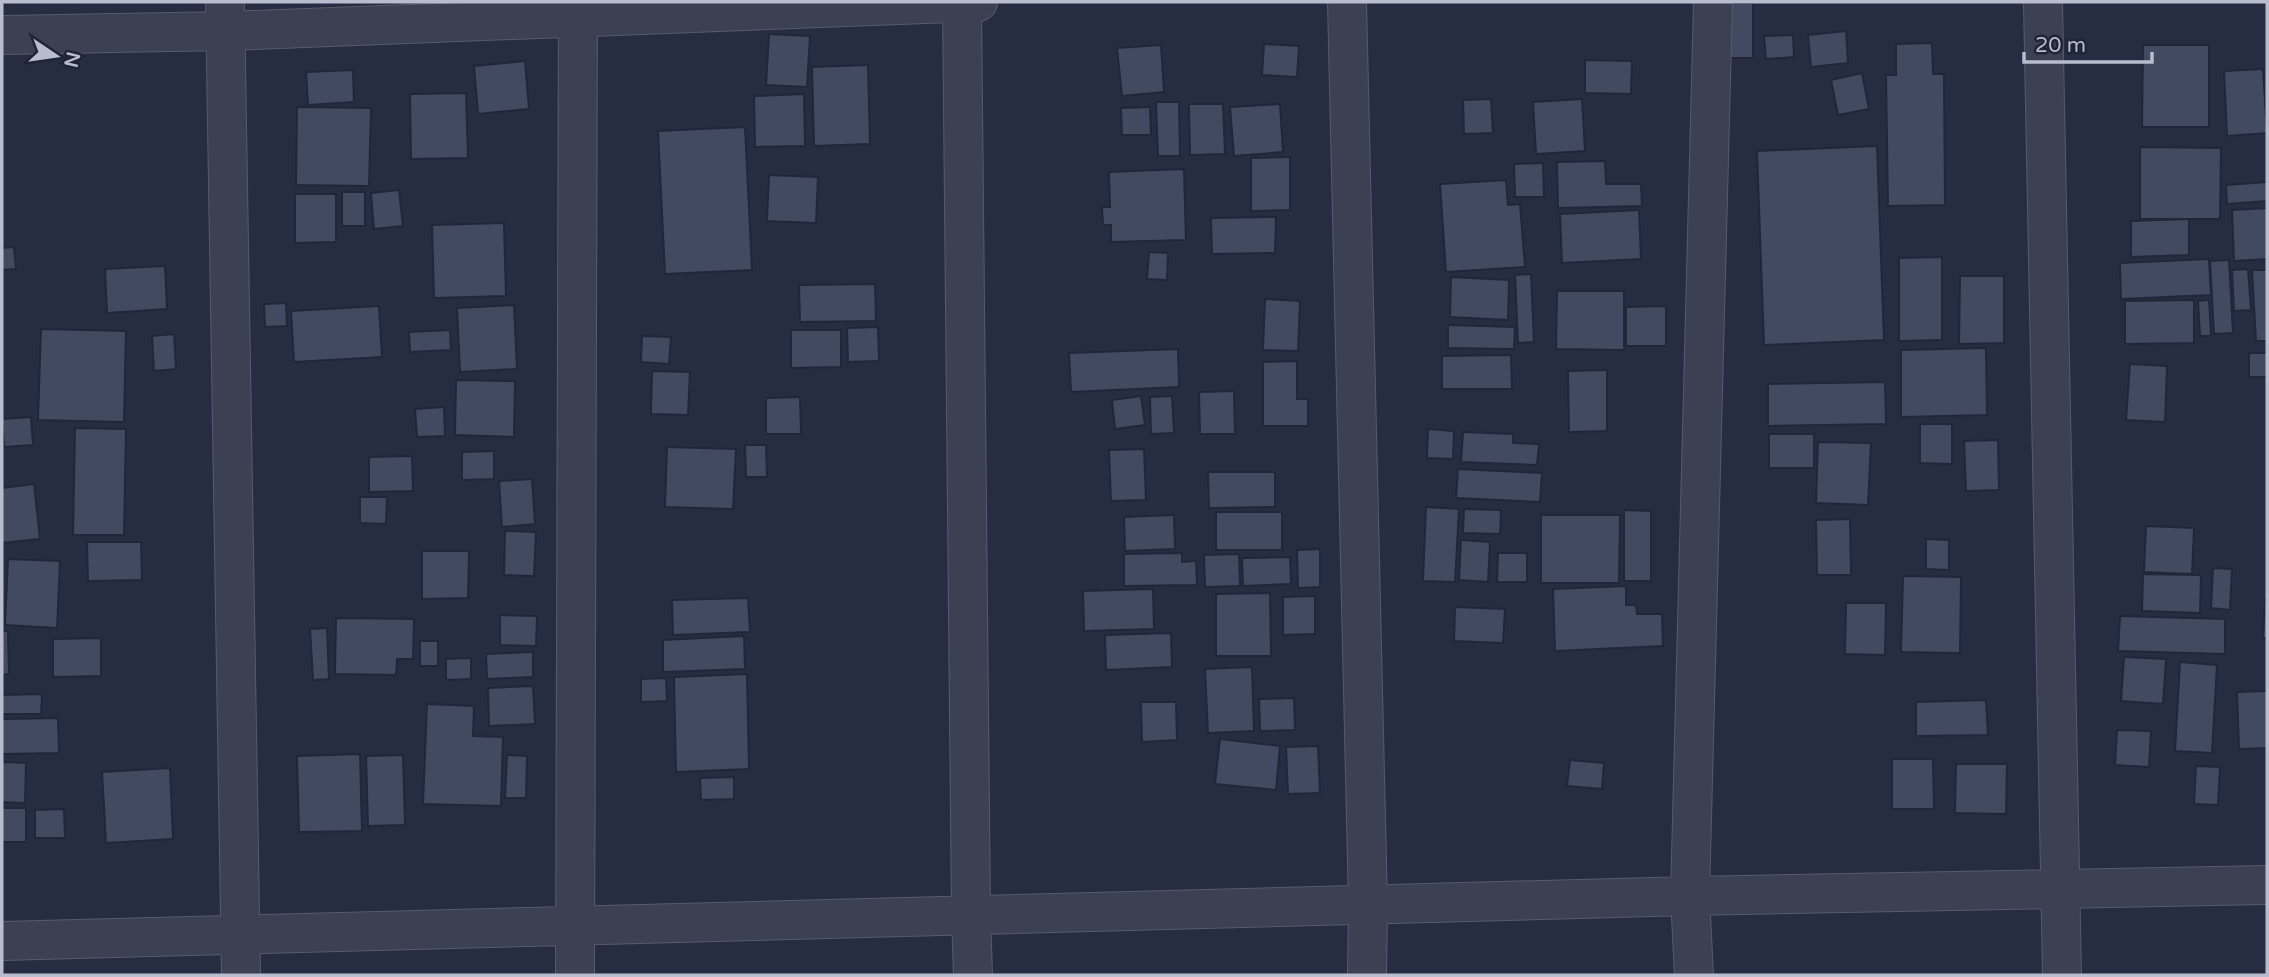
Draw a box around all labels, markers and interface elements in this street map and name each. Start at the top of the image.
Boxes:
north arrow [21,21,91,91]
scale bar [2024,21,2152,65]
text: 20 m [2035,33,2086,58]
text: N [59,50,84,70]

